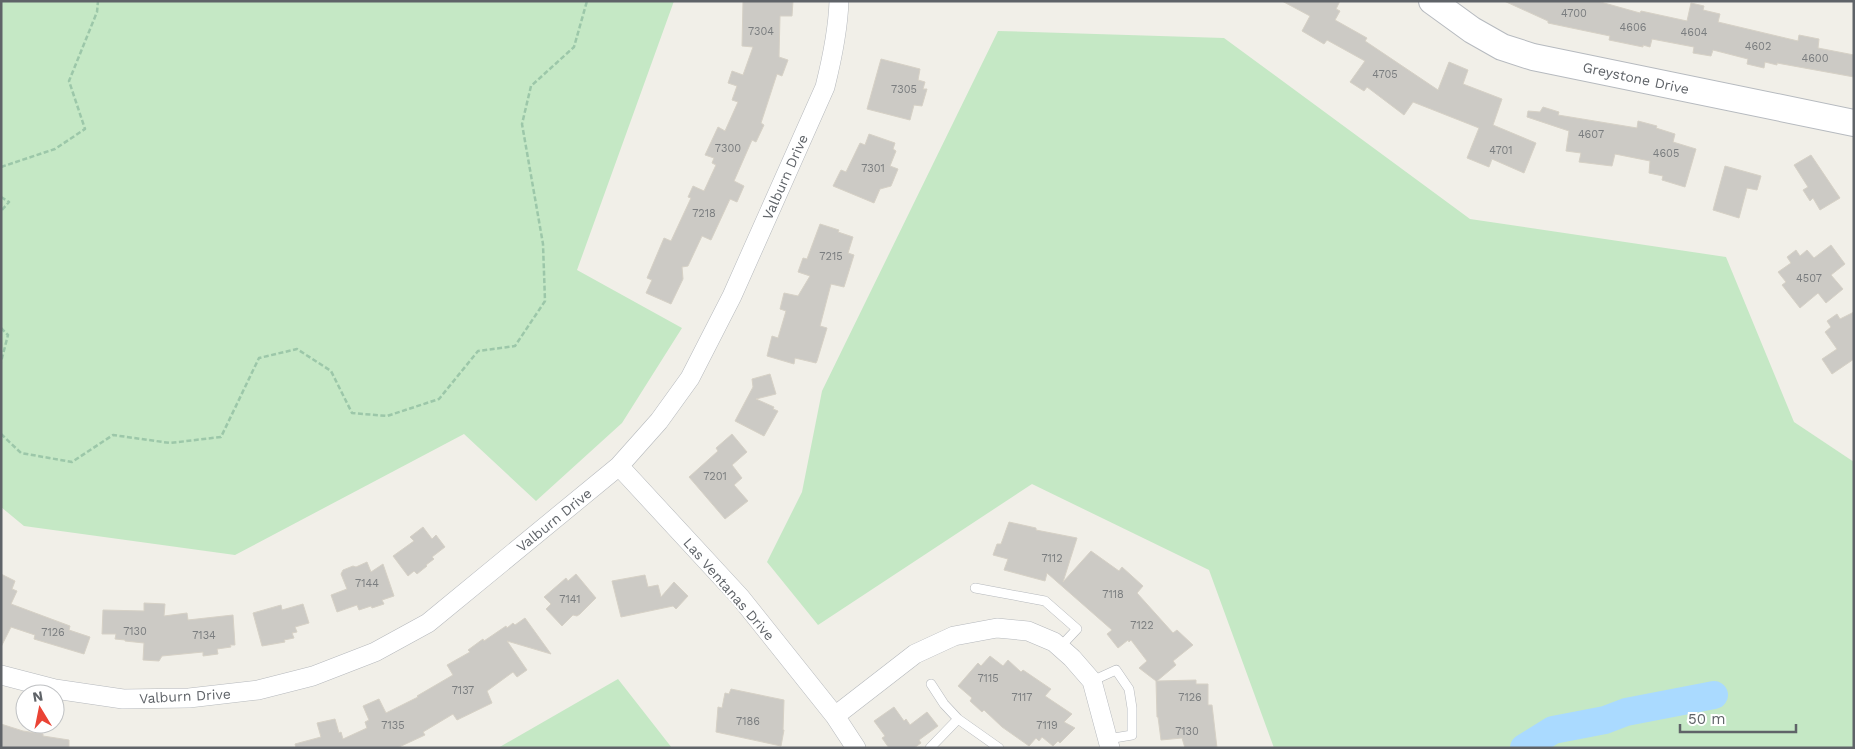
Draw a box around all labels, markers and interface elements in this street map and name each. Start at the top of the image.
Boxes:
house number: 4700 [1561,7,1587,20]
house number: 4606 [1620,21,1647,34]
house number: 7304 [748,25,774,38]
house number: 4604 [1681,26,1708,39]
house number: 4602 [1745,40,1771,53]
house number: 4600 [1801,52,1829,65]
street label: Greystone Drive [1581,59,1691,97]
house number: 4705 [1372,68,1398,81]
house number: 7305 [891,83,917,96]
house number: 4607 [1578,128,1604,141]
street label: Valburn Drive [759,132,811,222]
house number: 7300 [715,142,741,155]
house number: 4701 [1489,144,1513,157]
house number: 4605 [1653,147,1679,160]
house number: 7301 [861,162,885,175]
house number: 7218 [692,207,716,220]
house number: 7215 [819,250,843,263]
house number: 4507 [1796,272,1822,285]
house number: 7201 [703,470,727,483]
street label: Valburn Drive [513,485,595,555]
street label: Las Ventanas Drive [680,535,778,643]
house number: 7112 [1041,552,1063,565]
house number: 7144 [355,577,379,590]
house number: 7118 [1102,588,1124,601]
house number: 7141 [559,593,581,606]
house number: 7122 [1130,619,1154,632]
house number: 7130 [123,625,147,638]
house number: 7126 [41,626,65,639]
house number: 7134 [192,629,216,642]
house number: 7115 [977,672,999,685]
north arrow [15,684,65,734]
house number: 7137 [452,684,474,697]
street label: Valburn Drive [139,686,231,706]
text: N [31,687,44,705]
house number: 7117 [1012,691,1032,704]
house number: 7126 [1178,691,1202,704]
scale bar [1680,702,1796,734]
text: 50 m [1688,710,1725,728]
house number: 7186 [736,715,760,728]
house number: 7135 [381,719,405,732]
house number: 7119 [1036,719,1058,732]
house number: 7130 [1175,725,1199,738]

